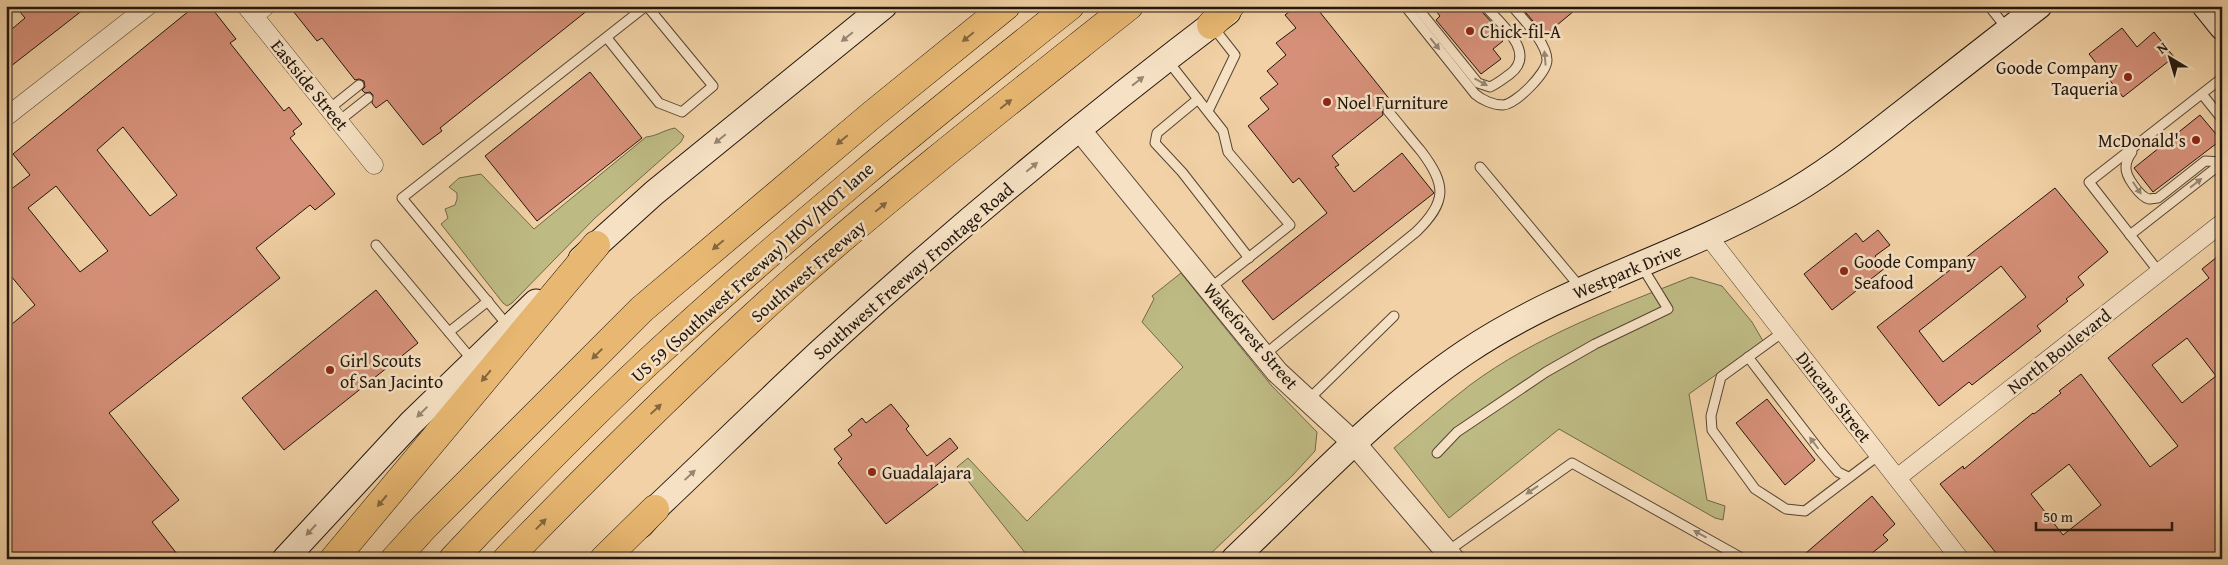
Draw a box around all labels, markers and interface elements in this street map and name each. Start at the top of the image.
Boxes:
place label: Chick-fil-A [1480,18,1561,45]
marker: Chick-fil-A [1464,25,1476,37]
one-way arrow [840,31,853,42]
one-way arrow [962,32,975,43]
north arrow [2146,32,2196,82]
street label: Eastside Street [265,33,356,137]
one-way arrow [1430,37,1441,50]
text: N [2152,37,2172,59]
one-way arrow [1541,49,1549,65]
place label: Goode Company Taqueria [1996,54,2118,102]
marker: Goode Company Taqueria [2122,71,2134,83]
one-way arrow [1131,75,1144,86]
one-way arrow [1474,78,1487,87]
place label: Noel Furniture [1337,89,1448,116]
marker: Noel Furniture [1321,96,1333,108]
one-way arrow [1000,98,1013,109]
place label: McDonald's [2098,127,2186,154]
one-way arrow [714,133,727,144]
marker: McDonald's [2190,134,2202,146]
one-way arrow [836,135,849,146]
street label: US 59 (Southwest Freeway) HOV/HOT lane [625,155,879,389]
one-way arrow [1025,162,1038,173]
street label: Southwest Freeway Frontage Road [807,176,1020,366]
one-way arrow [2189,178,2202,189]
one-way arrow [2132,181,2142,194]
one-way arrow [874,202,887,213]
street label: Southwest Freeway [744,213,872,329]
street label: Westpark Drive [1568,236,1686,306]
one-way arrow [713,239,725,251]
place label: Goode Company Seafood [1854,248,1976,296]
marker: Goode Company Seafood [1838,265,1850,277]
street label: Wakeforest Street [1197,277,1306,396]
street label: North Boulevard [2001,302,2117,400]
street label: Dincans Street [1790,346,1879,449]
place label: Girl Scouts of San Jacinto [340,347,443,395]
one-way arrow [592,347,604,359]
marker: Girl Scouts of San Jacinto [324,364,336,376]
one-way arrow [481,370,492,383]
one-way arrow [650,403,662,415]
one-way arrow [416,406,428,418]
one-way arrow [1809,437,1819,450]
place label: Guadalajara [882,459,972,486]
marker: Guadalajara [866,466,878,478]
one-way arrow [684,469,696,481]
one-way arrow [1525,485,1539,495]
one-way arrow [377,495,388,507]
scale bar [2036,500,2172,532]
text: 50 m [2043,506,2074,527]
one-way arrow [535,518,547,530]
one-way arrow [305,524,317,536]
one-way arrow [1693,530,1707,539]

